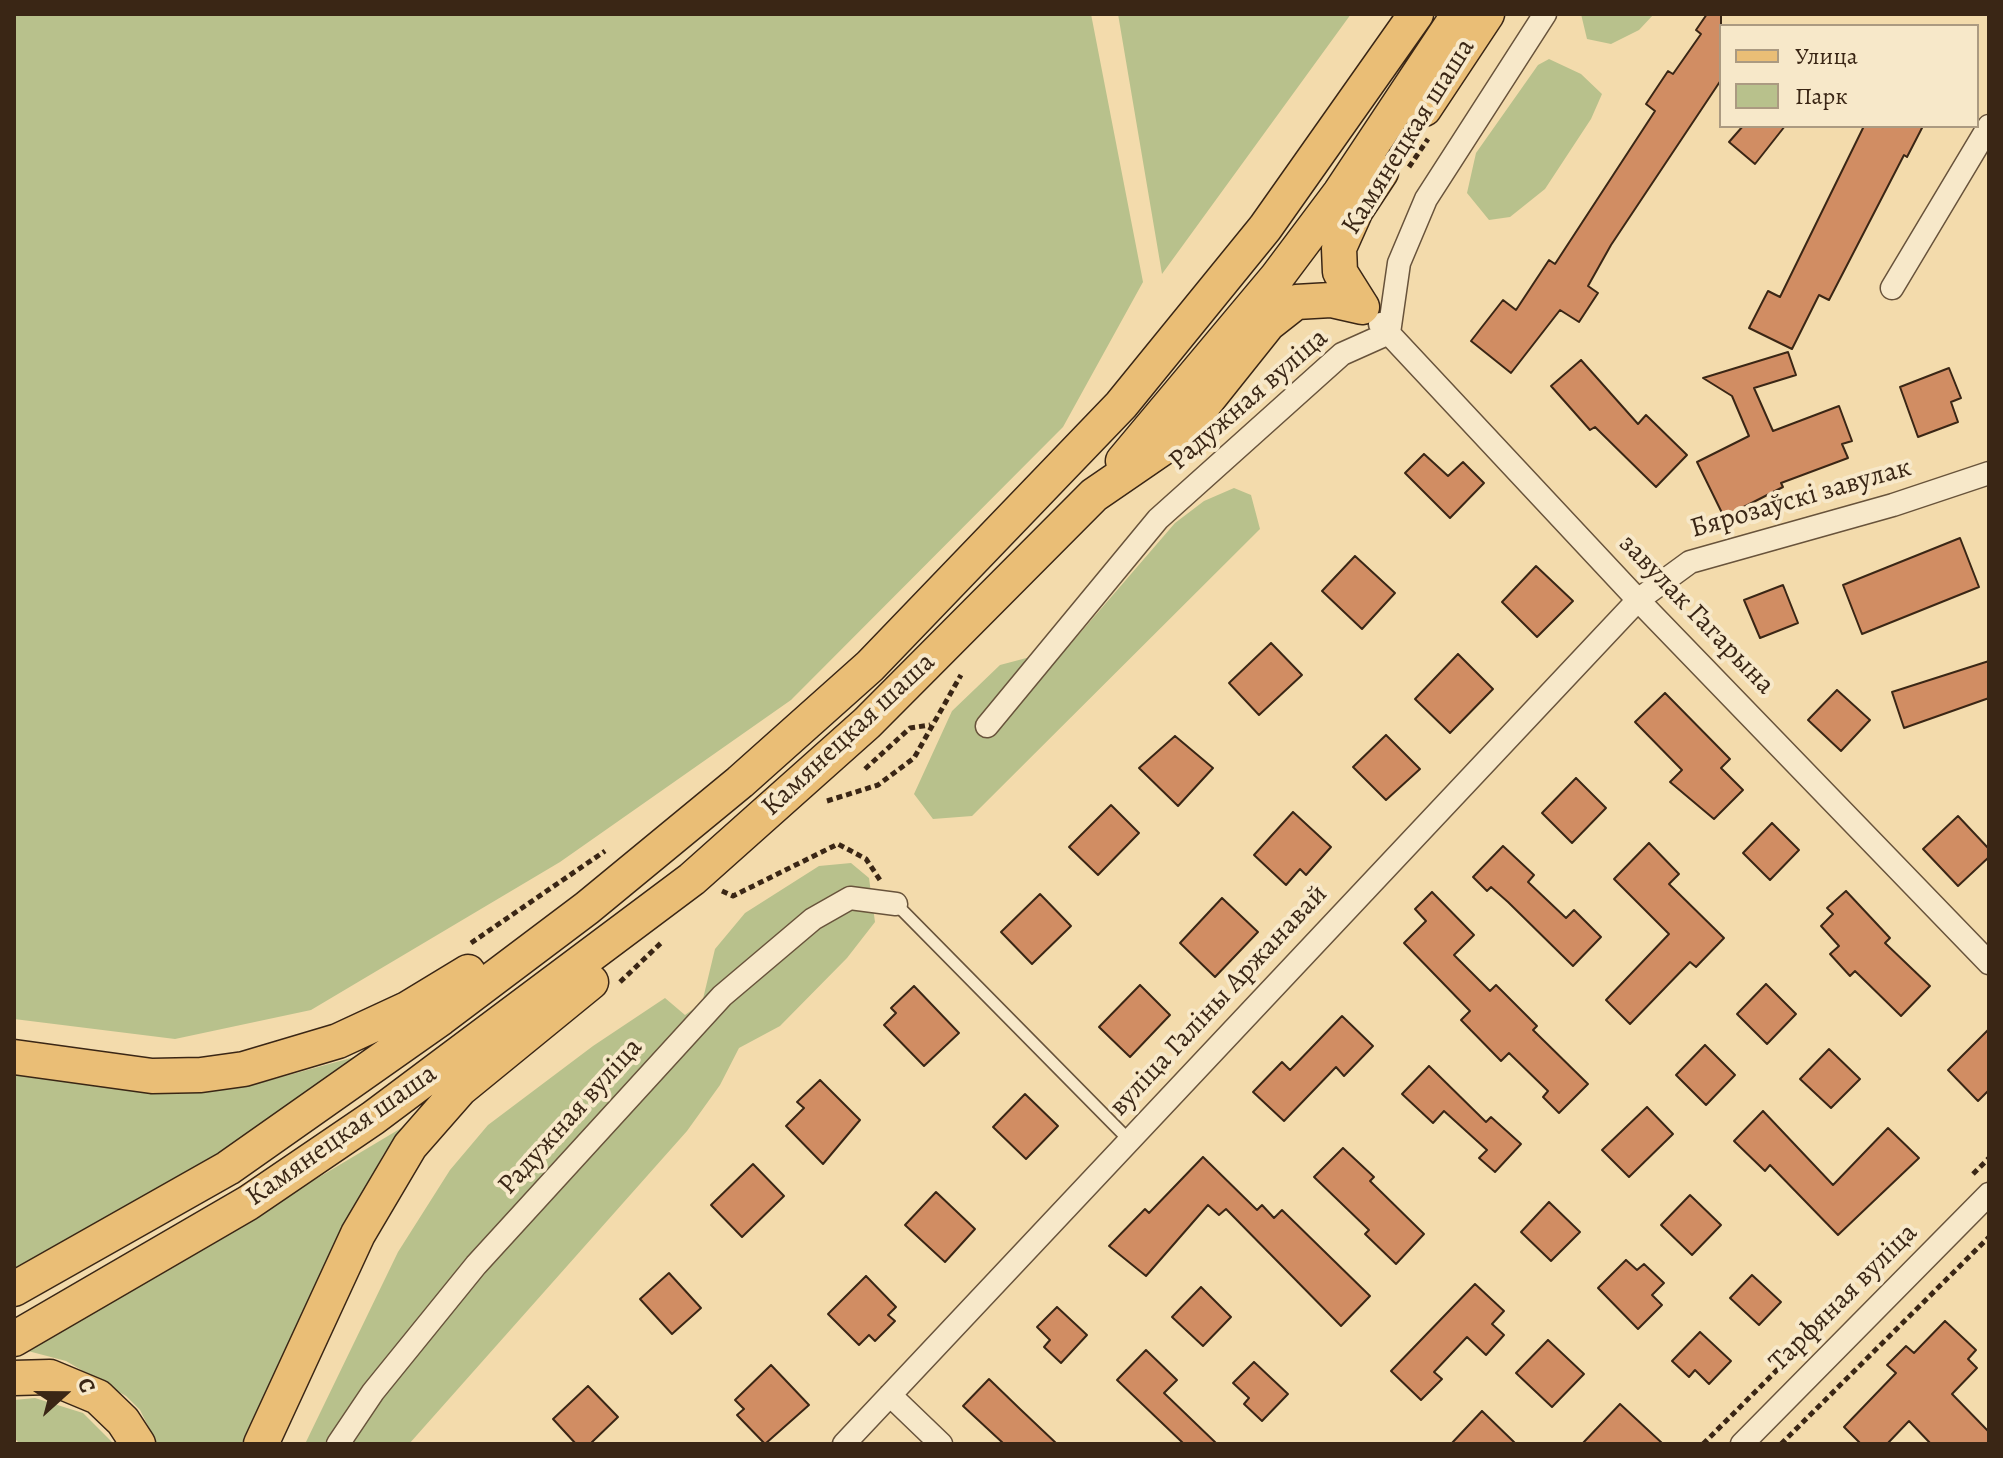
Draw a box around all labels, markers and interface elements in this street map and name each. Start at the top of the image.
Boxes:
legend [1719,24,1979,128]
street label: Камянецкая шаша [1335,33,1483,241]
text: Улица [1795,40,1858,72]
text: Парк [1795,80,1848,112]
street label: Радужная вуліца [1163,322,1335,478]
street label: Бярозаўскі завулак [1687,451,1915,547]
street label: завулак Гагарына [1611,528,1781,702]
street label: Камянецкая шаша [755,646,943,824]
street label: вуліца Галіны Аржанавай [1103,878,1335,1124]
street label: Радужная вуліца [492,1032,650,1202]
street label: Камянецкая шаша [240,1058,444,1214]
street label: Тарфяная вуліца [1763,1217,1925,1379]
north arrow [24,1354,104,1434]
text: С [70,1374,103,1397]

